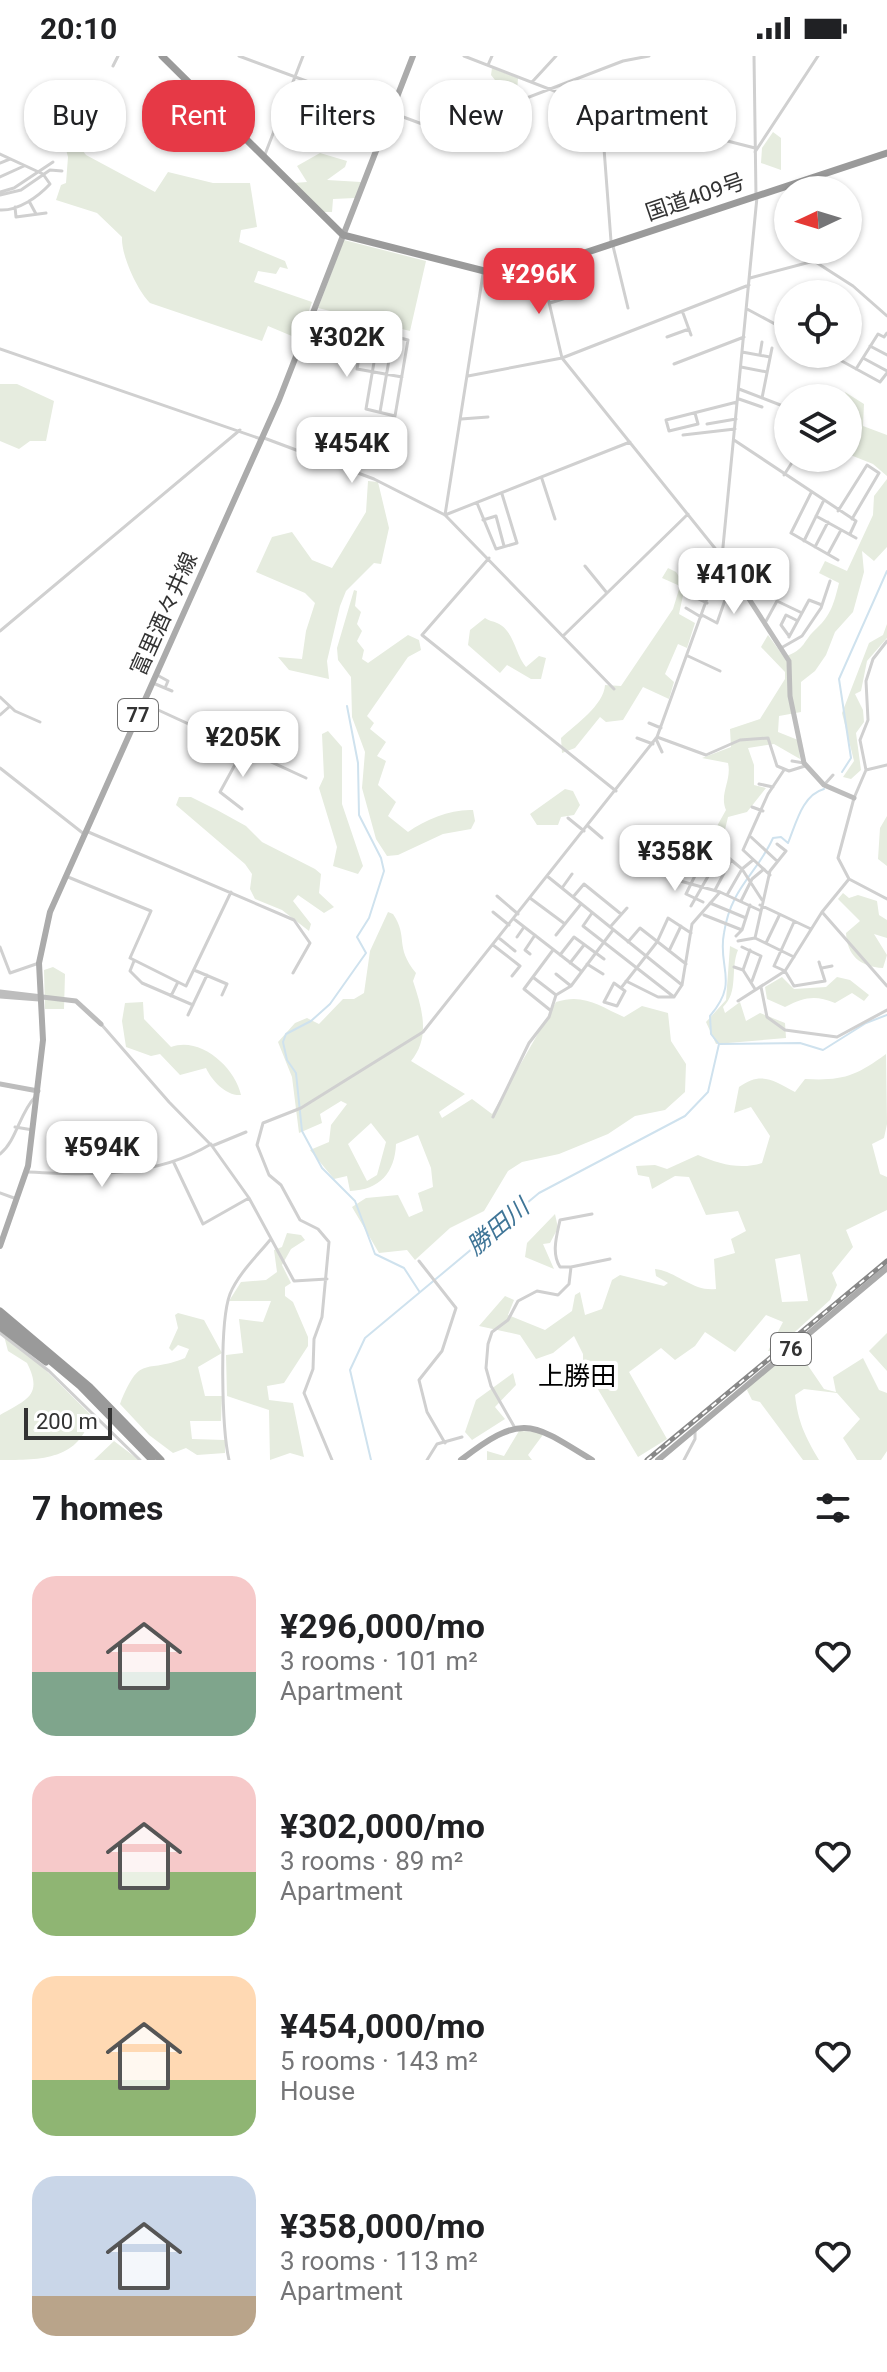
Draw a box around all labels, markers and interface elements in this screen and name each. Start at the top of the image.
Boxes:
text: 20:10 [40,11,117,46]
chip: Buy [24,80,126,152]
chip: Rent [142,80,255,152]
chip: Filters [271,80,404,152]
chip: New [420,80,532,152]
chip: Apartment [548,80,736,152]
street label: 国道409号 [642,168,748,226]
north arrow [774,176,862,264]
map controls [774,176,862,472]
pin: ¥296K [483,248,595,316]
text: ¥296K [501,259,577,289]
button: locate [774,280,862,368]
pin: ¥302K [291,311,403,379]
text: ¥302K [309,322,385,352]
button: layers [774,384,862,472]
pin: ¥454K [296,417,408,485]
text: ¥454K [314,428,390,458]
pin: ¥410K [678,548,790,616]
street label: 富里酒々井線 [126,549,202,679]
text: ¥410K [696,559,772,589]
road number: 77 [118,699,158,731]
pin: ¥205K [187,711,299,779]
text: ¥205K [205,722,281,752]
pin: ¥358K [619,825,731,893]
text: ¥358K [637,836,713,866]
pin: ¥594K [46,1121,158,1189]
text: ¥594K [64,1132,140,1162]
water label: 勝田川 [461,1191,537,1261]
road number: 76 [771,1333,811,1365]
district label: 上勝田 [538,1361,616,1391]
scale bar [24,1404,112,1440]
text: 200 m [36,1409,98,1434]
icon: filters [811,1486,855,1530]
text: 7 homes [32,1488,163,1528]
text: ¥296,000/mo [280,1606,485,1646]
icon: home [96,1608,192,1704]
icon: heart [811,1634,855,1678]
text: 3 rooms · 101 m² [280,1646,478,1676]
text: Apartment [280,1676,403,1706]
text: ¥302,000/mo [280,1806,485,1846]
icon: home [96,1808,192,1904]
icon: heart [811,1834,855,1878]
text: 3 rooms · 89 m² [280,1846,463,1876]
text: Apartment [280,1876,403,1906]
text: ¥454,000/mo [280,2006,485,2046]
icon: home [96,2008,192,2104]
icon: heart [811,2034,855,2078]
text: 5 rooms · 143 m² [280,2046,478,2076]
text: House [280,2076,355,2106]
text: ¥358,000/mo [280,2206,485,2246]
icon: home [96,2208,192,2304]
icon: heart [811,2234,855,2278]
text: 3 rooms · 113 m² [280,2246,478,2276]
text: Apartment [280,2276,403,2306]

